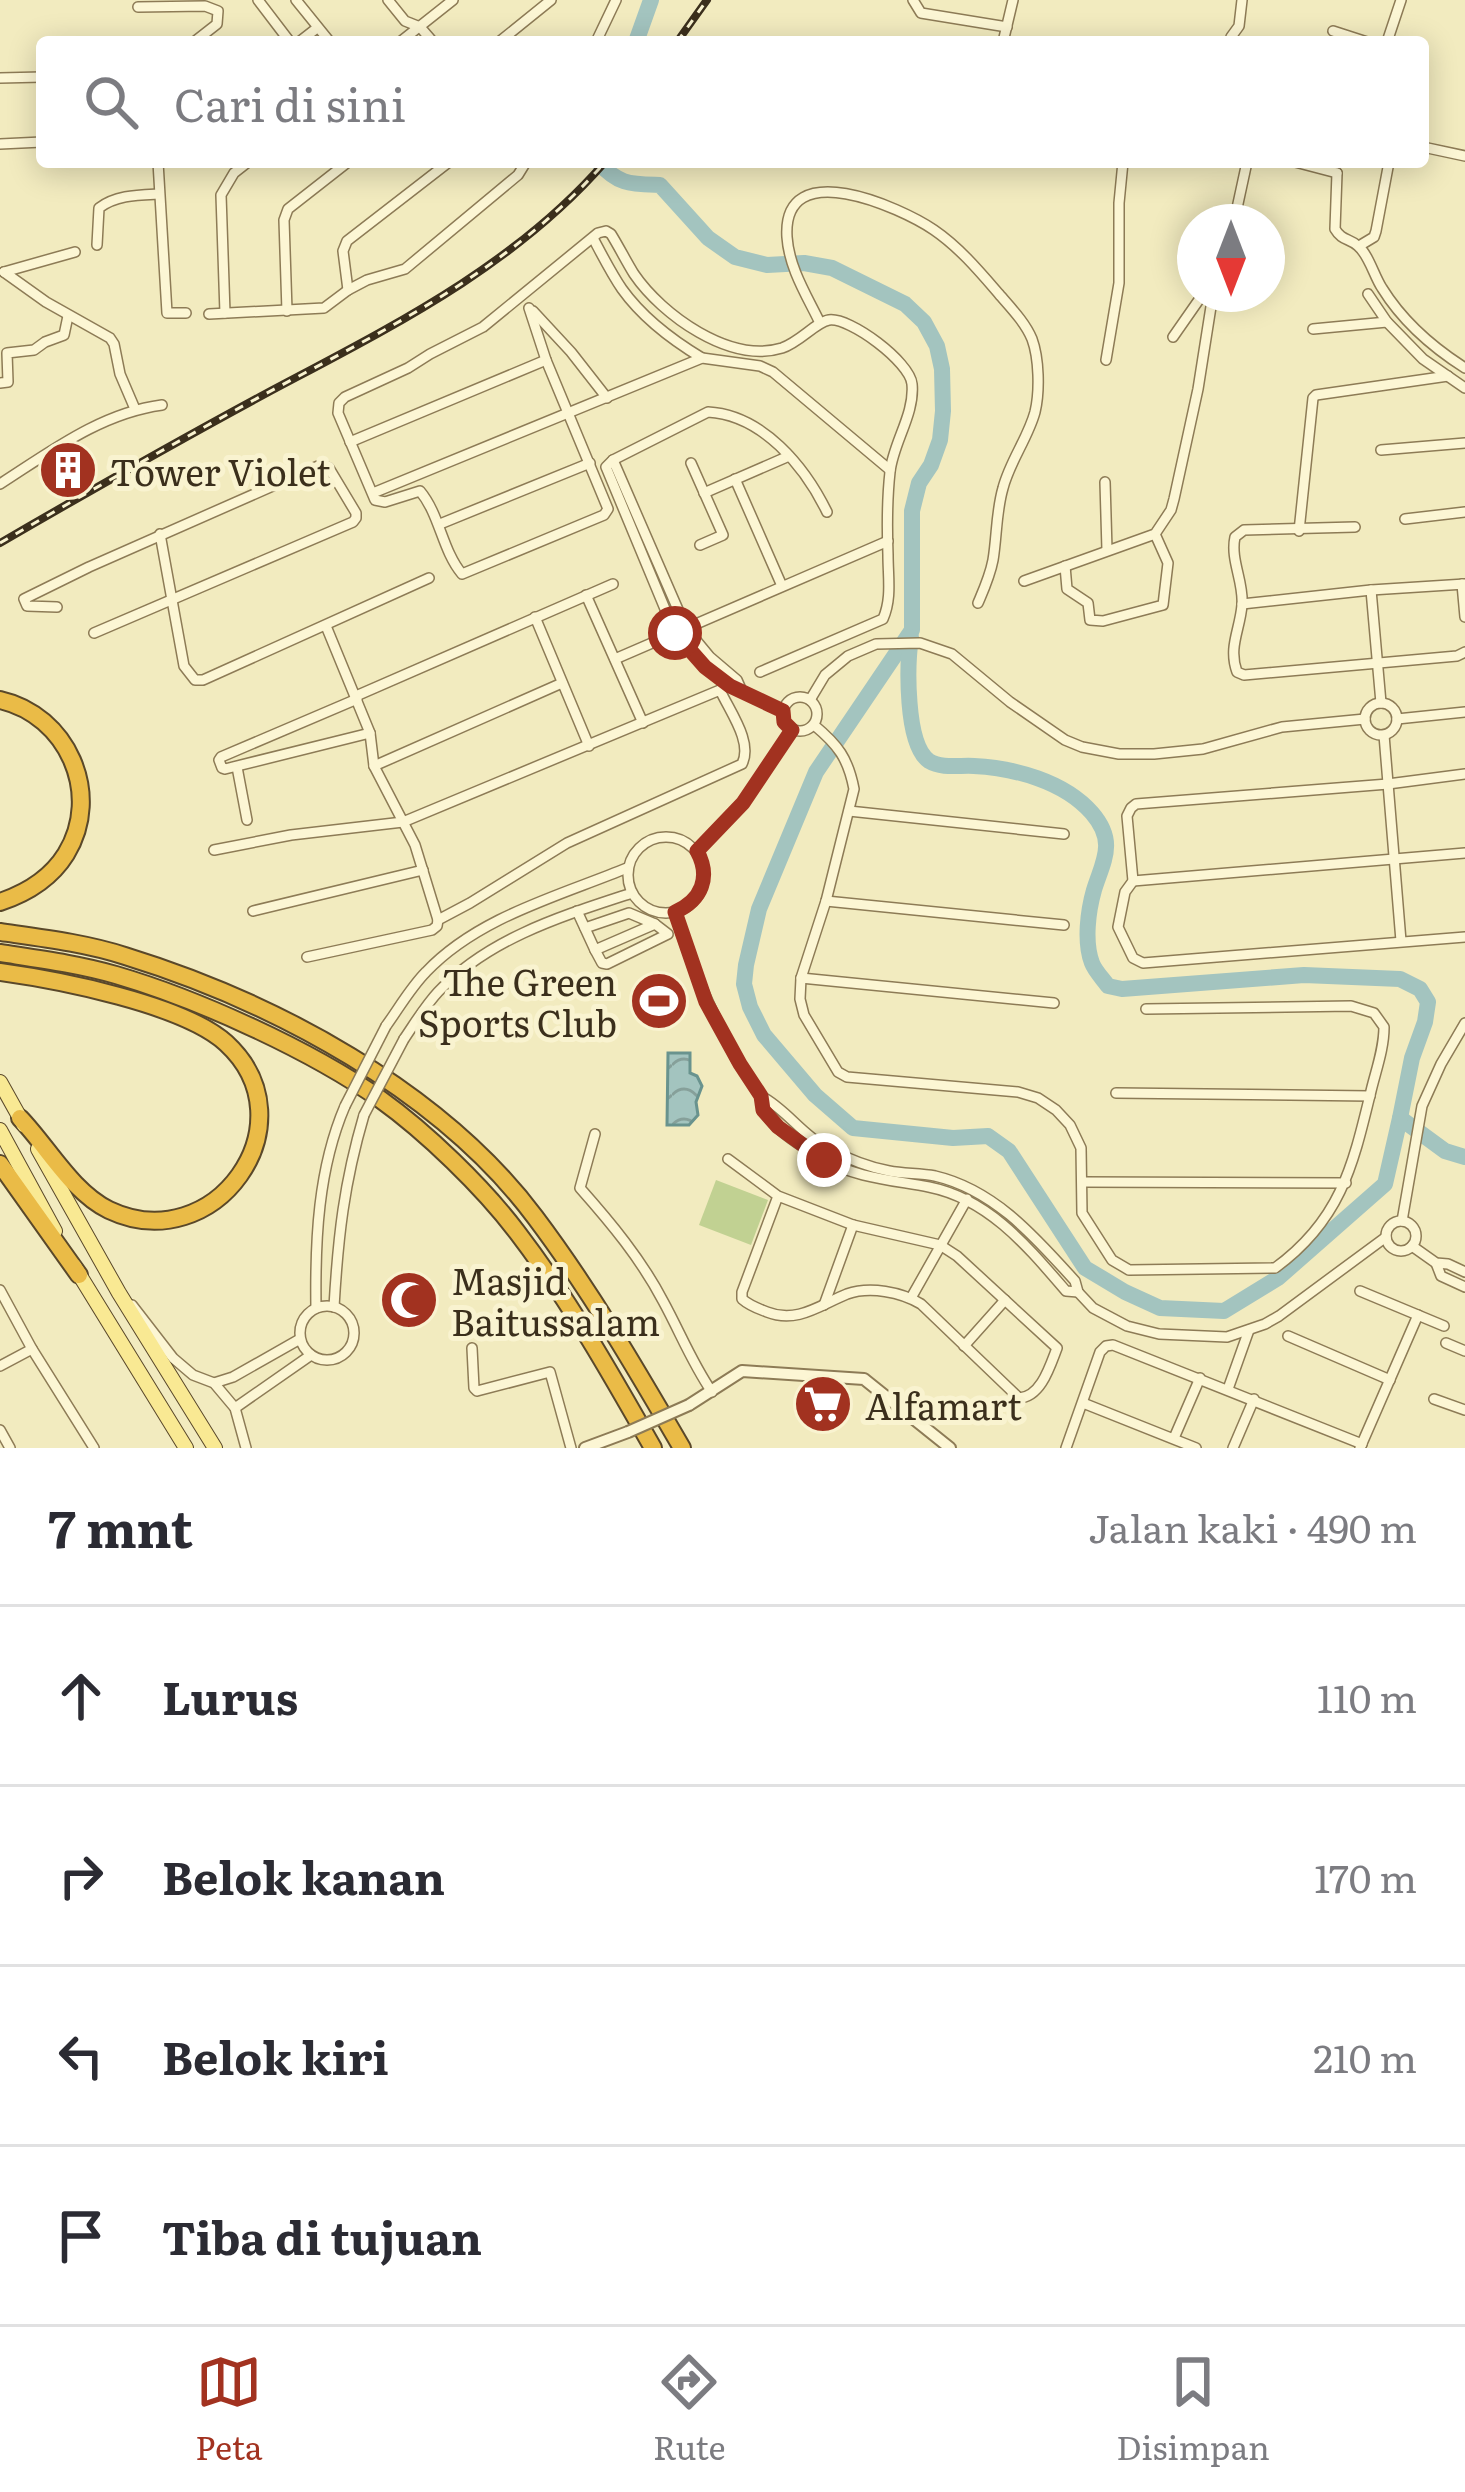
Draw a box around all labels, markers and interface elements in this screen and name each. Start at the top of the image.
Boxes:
search box [36,36,1429,168]
icon: search [78,69,144,135]
text: Cari di sini [174,69,406,136]
north arrow [1177,204,1285,312]
building icon: Tower Violet [37,439,99,501]
place label: Tower Violet [110,444,331,497]
route start [648,606,702,660]
place label: The Green Sports Club [418,954,617,1048]
sports icon: The Green Sports Club [628,970,690,1032]
route end [797,1133,851,1187]
place label: Masjid Baitussalam [451,1253,660,1347]
mosque icon: Masjid Baitussalam [378,1269,440,1331]
supermarket icon: Alfamart [792,1373,854,1435]
place label: Alfamart [865,1378,1022,1431]
text: 7 mnt [48,1488,193,1564]
text: Jalan kaki · 490 m [1088,1497,1417,1555]
text: Lurus [162,1662,298,1729]
icon: ahead [48,1663,114,1729]
text: 110 m [1317,1667,1417,1725]
text: Belok kanan [162,1842,445,1909]
icon: right [48,1843,114,1909]
text: 170 m [1314,1847,1417,1905]
text: Belok kiri [162,2022,389,2089]
icon: left [48,2023,114,2089]
text: 210 m [1313,2027,1417,2085]
text: Tiba di tujuan [162,2202,482,2269]
icon: arrive [48,2203,114,2269]
tab: Peta [195,2349,263,2470]
tab: Rute [653,2349,726,2470]
tab: Disimpan [1116,2349,1270,2470]

